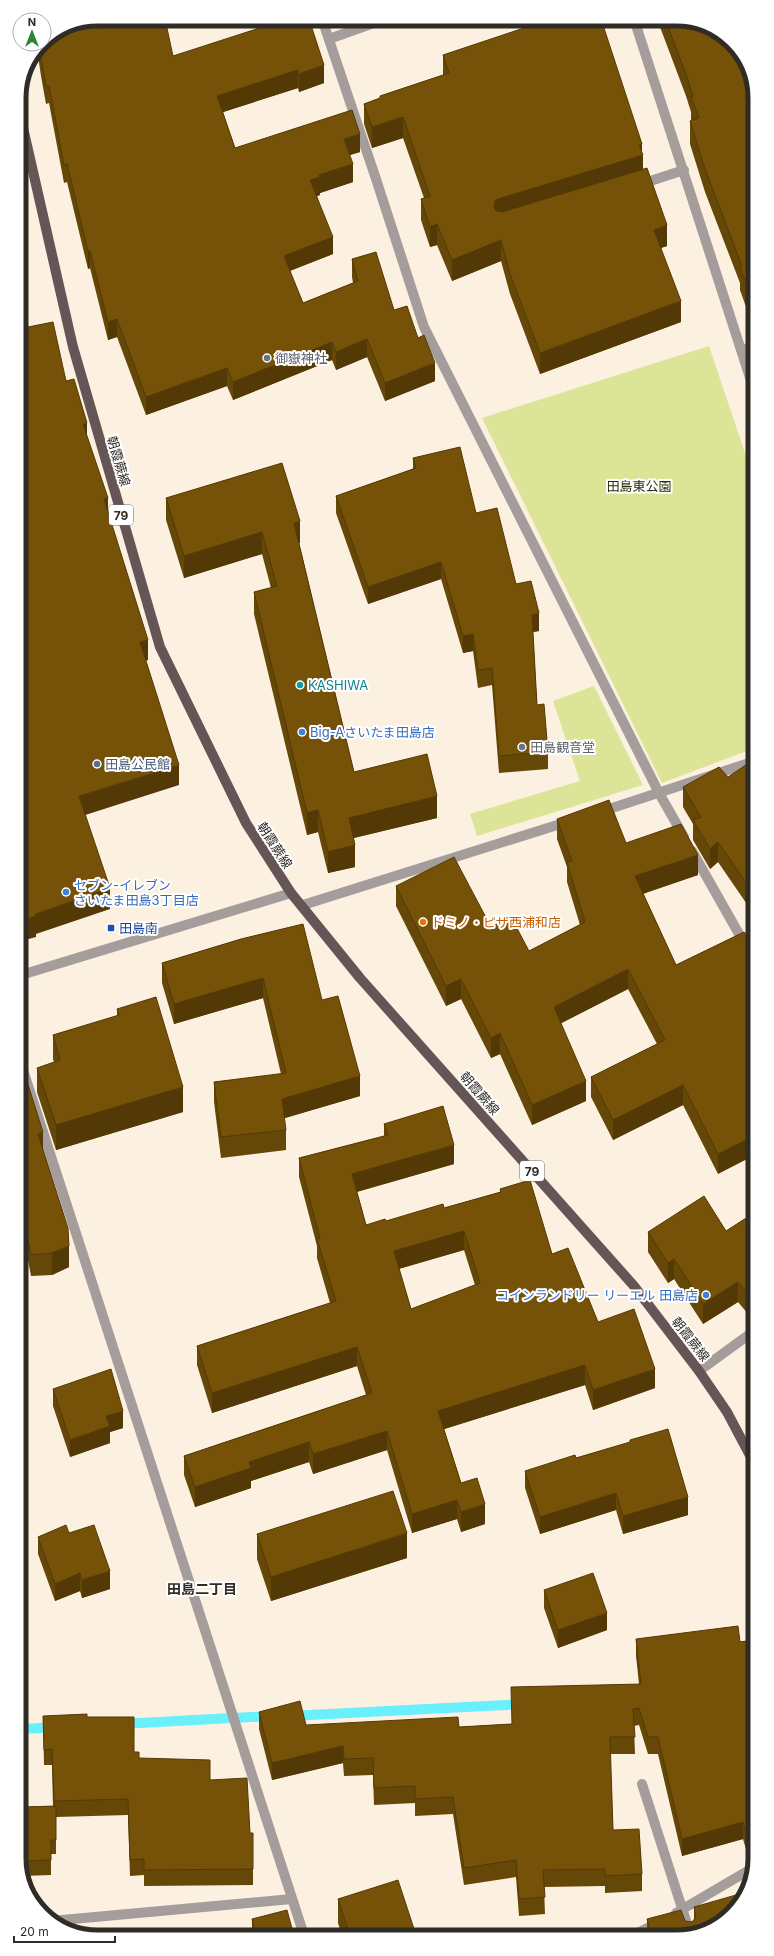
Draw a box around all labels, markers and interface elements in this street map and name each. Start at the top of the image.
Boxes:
north arrow [12,12,52,52]
text: N [28,15,36,29]
place label: 御嶽神社 [275,350,327,366]
marker: 御嶽神社 [262,353,272,363]
street label: 朝霞蕨線 [104,434,134,488]
park label: 田島東公園 [606,478,672,494]
road number: 79 [109,505,133,525]
place label: KASHIWA [308,677,368,693]
marker: KASHIWA [295,680,305,690]
place label: Big-Aさいたま田島店 [310,724,435,740]
marker: Big-Aさいたま田島店 [297,727,307,737]
place label: 田島観音堂 [530,739,595,755]
marker: 田島観音堂 [517,742,527,752]
place label: 田島公民館 [105,756,170,772]
marker: 田島公民館 [92,759,102,769]
street label: 朝霞蕨線 [254,819,296,871]
place label: セブン-イレブン さいたま田島3丁目店 [74,877,199,908]
marker: セブン-イレブン さいたま田島3丁目店 [61,887,71,897]
place label: ドミノ・ピザ西浦和店 [431,914,561,930]
marker: ドミノ・ピザ西浦和店 [418,917,428,927]
place label: 田島南 [119,920,158,936]
marker: 田島南 [106,923,116,933]
street label: 朝霞蕨線 [457,1068,503,1118]
road number: 79 [520,1161,544,1181]
place label: コインランドリー リーエル 田島店 [496,1287,698,1303]
marker: コインランドリー リーエル 田島店 [701,1290,711,1300]
street label: 朝霞蕨線 [669,1314,713,1364]
district label: 田島二丁目 [167,1580,237,1597]
scale bar [14,1918,115,1944]
text: 20 m [20,1924,49,1939]

